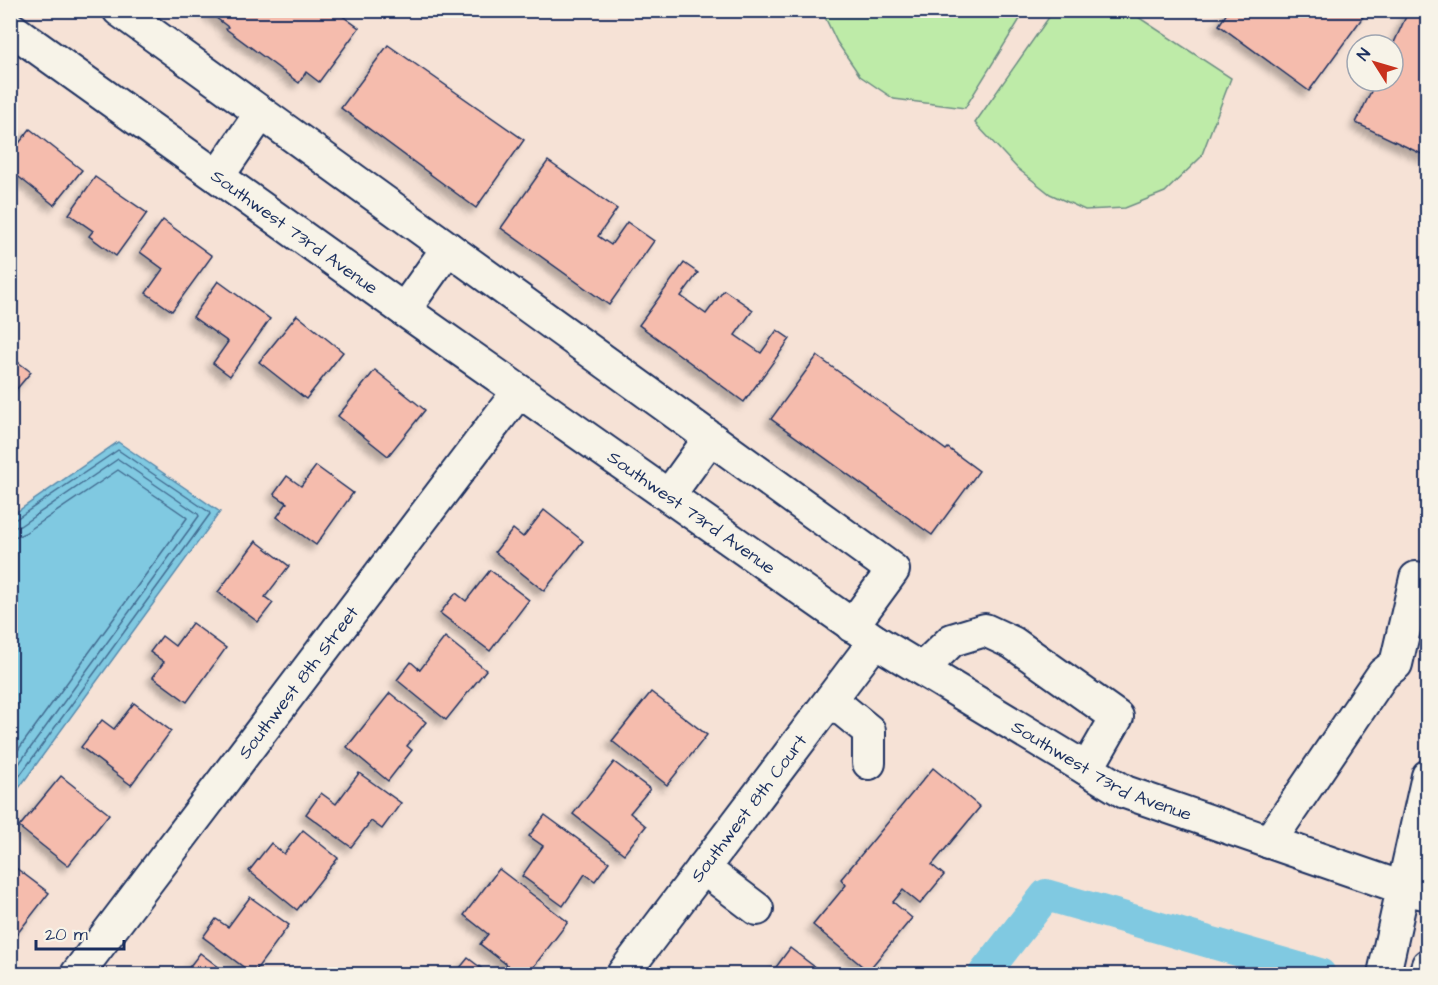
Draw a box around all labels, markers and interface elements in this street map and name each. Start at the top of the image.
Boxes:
north arrow [1345,33,1405,93]
text: N [1352,44,1376,65]
street label: Southwest 73rd Avenue [206,164,383,301]
street label: Southwest 73rd Avenue [602,445,781,580]
street label: Southwest 8th Street [232,601,365,764]
street label: Southwest 73rd Avenue [1007,714,1195,827]
street label: Southwest 8th Court [685,729,813,887]
scale bar [36,913,124,951]
text: 20 m [45,922,88,947]

